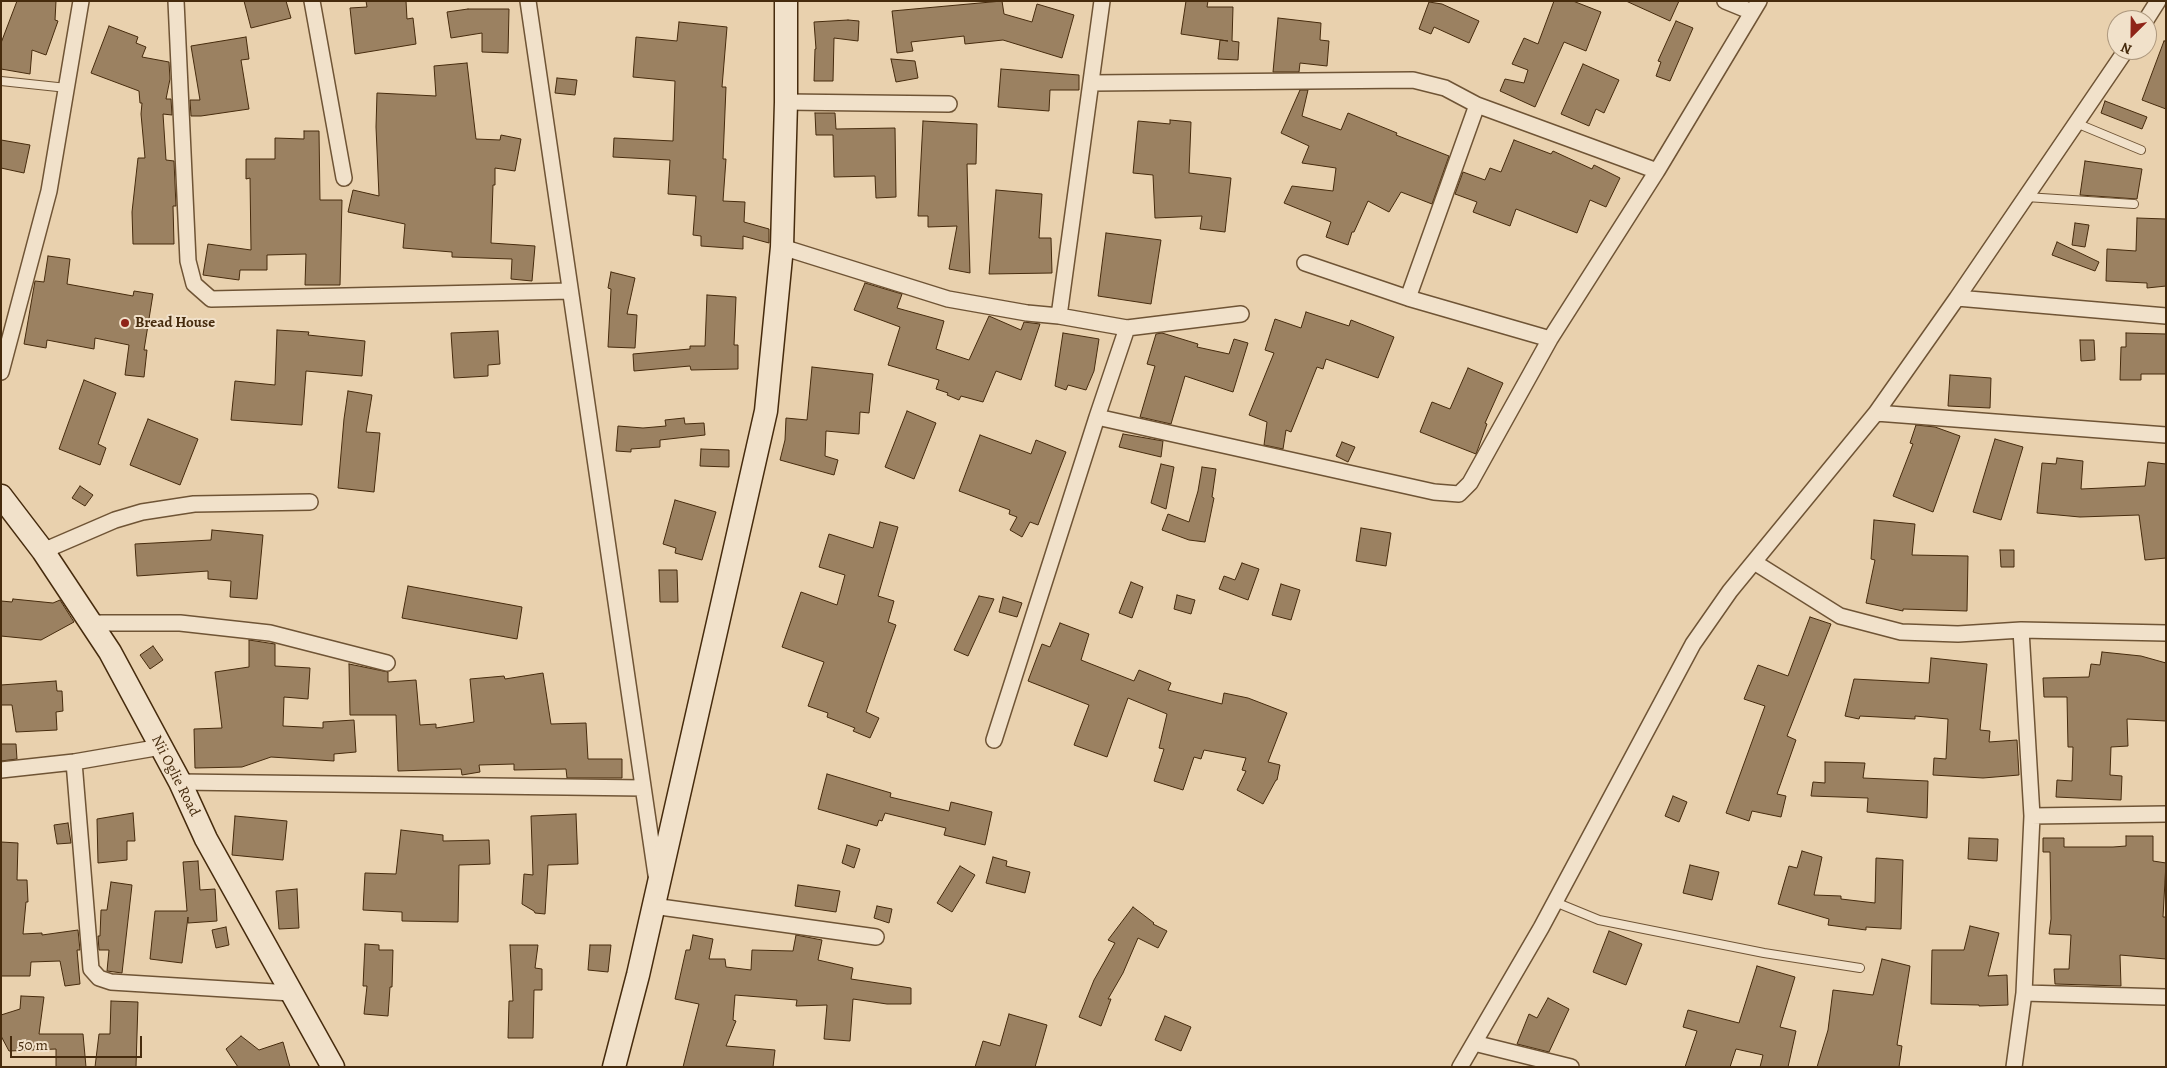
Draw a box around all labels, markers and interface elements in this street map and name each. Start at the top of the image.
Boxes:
north arrow [2107,10,2157,60]
text: N [2118,38,2135,59]
place label: Bread House [135,314,215,332]
marker: Bread House [119,317,131,329]
street label: Nii Oglie Road [147,732,203,820]
scale bar [12,1026,145,1058]
text: 50 m [18,1035,48,1055]

